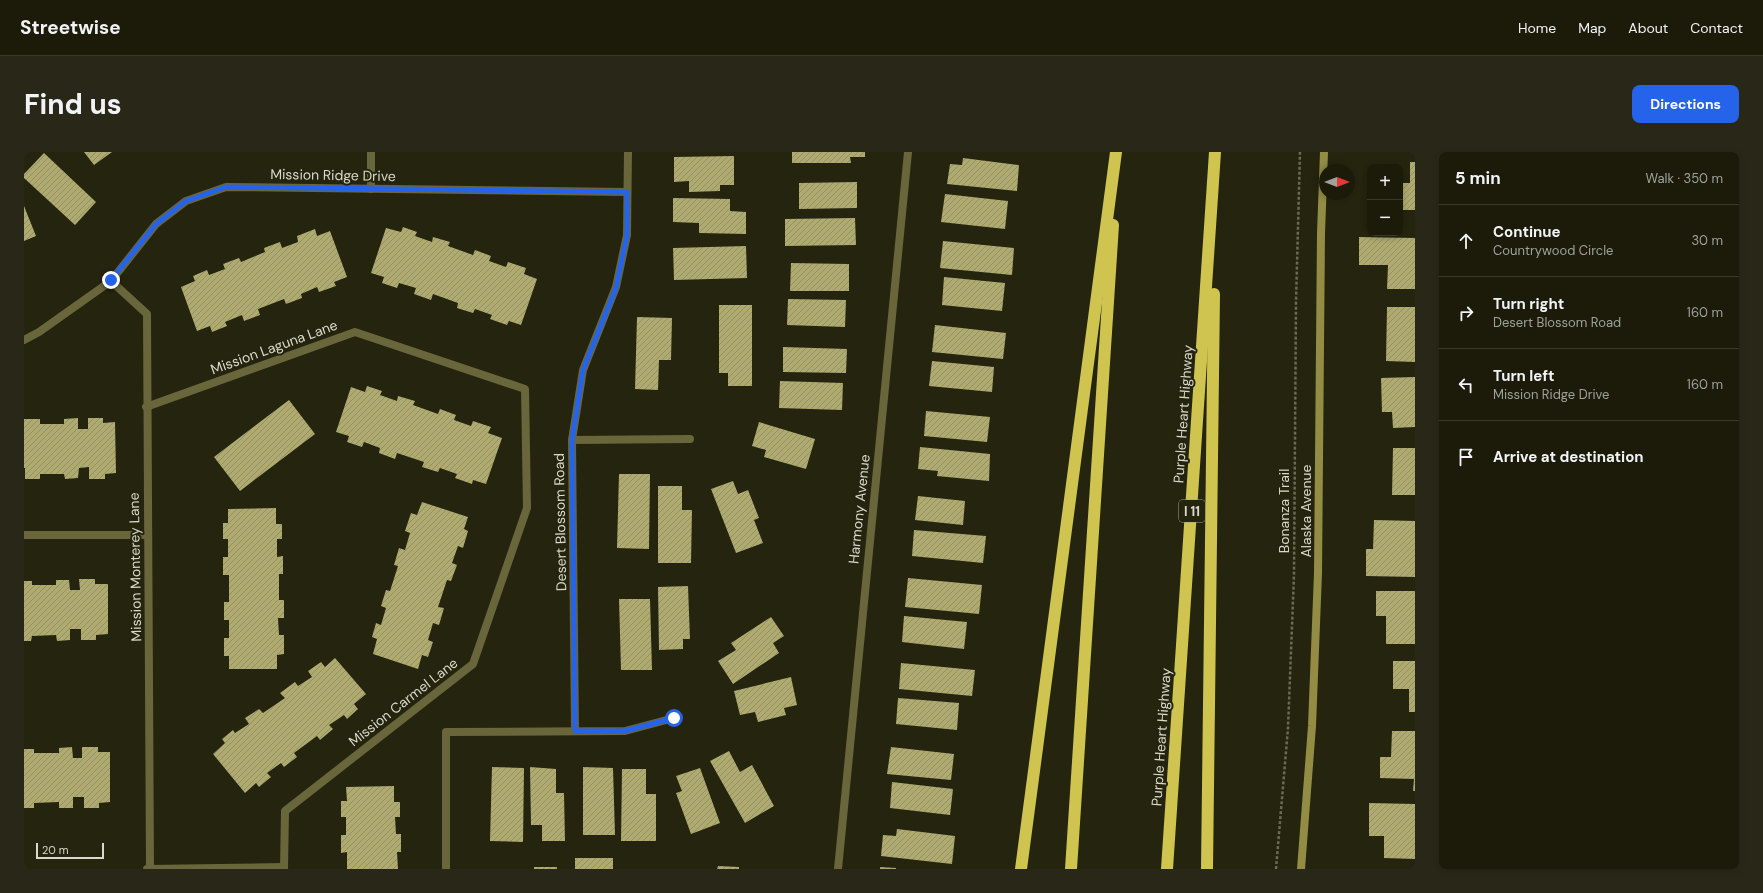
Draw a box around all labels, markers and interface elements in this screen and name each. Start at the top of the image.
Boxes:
text: Streetwise [20,15,121,40]
text: Home [1518,19,1556,37]
text: Map [1578,19,1606,37]
text: About [1628,19,1668,37]
text: Contact [1690,19,1743,37]
button: Directions [1632,85,1739,123]
text: Find us [24,86,122,123]
north arrow [1319,164,1355,200]
map controls [1367,164,1403,236]
button: + [1367,164,1403,200]
street label: Mission Ridge Drive [270,165,396,185]
text: 5 min [1455,167,1501,189]
text: Walk · 350 m [1645,170,1723,187]
button: − [1367,200,1403,236]
text: Continue [1493,222,1561,242]
icon: ahead [1455,230,1477,252]
text: 30 m [1691,232,1723,249]
text: Countrywood Circle [1493,242,1614,259]
route end [102,271,120,289]
text: Turn right [1493,294,1564,314]
icon: right [1455,302,1477,324]
text: 160 m [1687,304,1723,321]
text: Desert Blossom Road [1493,314,1621,331]
street label: Mission Laguna Lane [208,316,340,378]
street label: Purple Heart Highway [1169,344,1197,484]
text: Turn left [1493,366,1554,386]
icon: left [1455,374,1477,396]
text: 160 m [1687,376,1723,393]
text: Mission Ridge Drive [1493,386,1609,403]
icon: arrive [1455,446,1477,468]
text: Arrive at destination [1493,447,1644,467]
street label: Desert Blossom Road [550,453,570,591]
street label: Harmony Avenue [844,453,874,565]
street label: Alaska Avenue [1297,464,1315,557]
street label: Bonanza Trail [1275,469,1293,553]
street label: Mission Monterey Lane [125,492,145,642]
road number: I 11 [1179,500,1205,522]
street label: Mission Carmel Lane [345,654,461,750]
street label: Purple Heart Highway [1147,667,1175,807]
route start [665,709,683,727]
scale bar [36,841,104,860]
text: 20 m [42,843,68,857]

